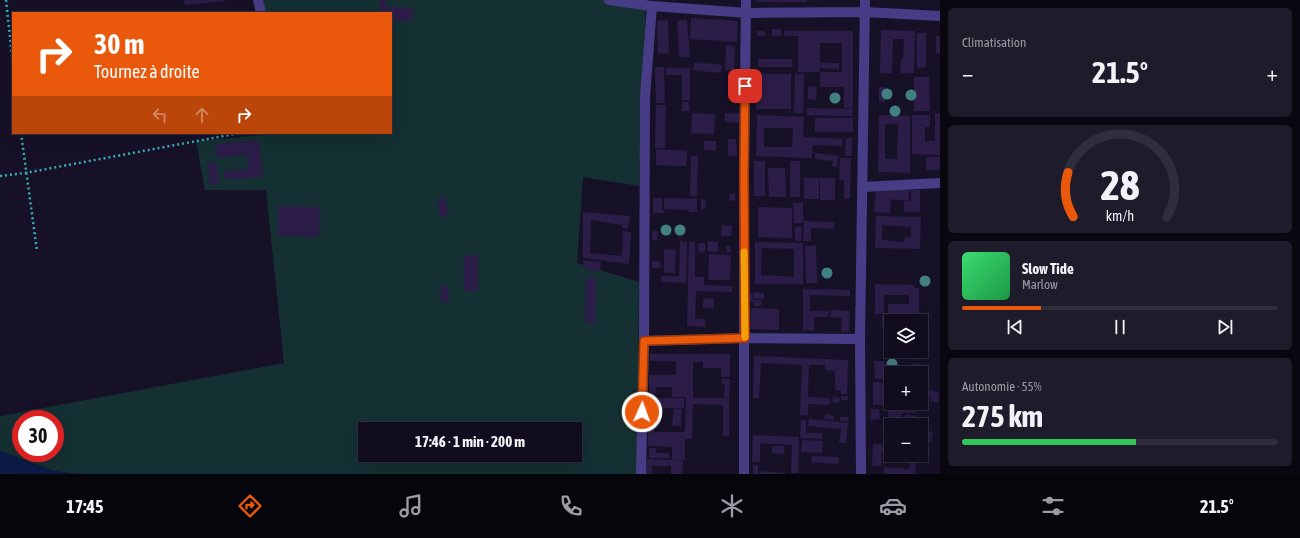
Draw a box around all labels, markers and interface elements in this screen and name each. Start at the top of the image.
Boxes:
icon: right [28,28,80,80]
text: 30 m [94,28,144,60]
text: Climatisation [962,35,1026,50]
text: 21.5° [1092,55,1148,89]
text: − [962,60,973,86]
text: + [1267,60,1278,86]
text: Tournez à droite [94,61,200,82]
pin [728,69,762,103]
icon: arrive [734,75,756,97]
icon: left [149,104,171,126]
icon: ahead [191,104,213,126]
icon: right [233,104,255,126]
text: 28 [1100,161,1140,209]
text: km/h [1106,207,1134,223]
text: Slow Tide [1022,260,1074,277]
text: Marlow [1022,277,1058,292]
map controls [884,314,928,462]
button: layers [884,314,928,358]
icon: previous [1004,316,1026,338]
icon: pause [1109,316,1131,338]
icon: next [1214,316,1236,338]
button: + [884,366,928,410]
text: Autonomie · 55% [962,379,1042,394]
position arrow [621,391,663,433]
text: 275 km [962,399,1043,433]
speed limit sign: 30 [12,410,64,462]
button: − [884,418,928,462]
text: 17:46 · 1 min · 200 m [415,433,525,450]
icon: directions [236,492,264,520]
icon: music [397,492,425,520]
icon: phone [557,492,585,520]
icon: climate [718,492,746,520]
icon: car [879,492,907,520]
icon: filters [1039,492,1067,520]
text: 17:45 [66,496,103,517]
text: 21.5° [1200,496,1234,517]

